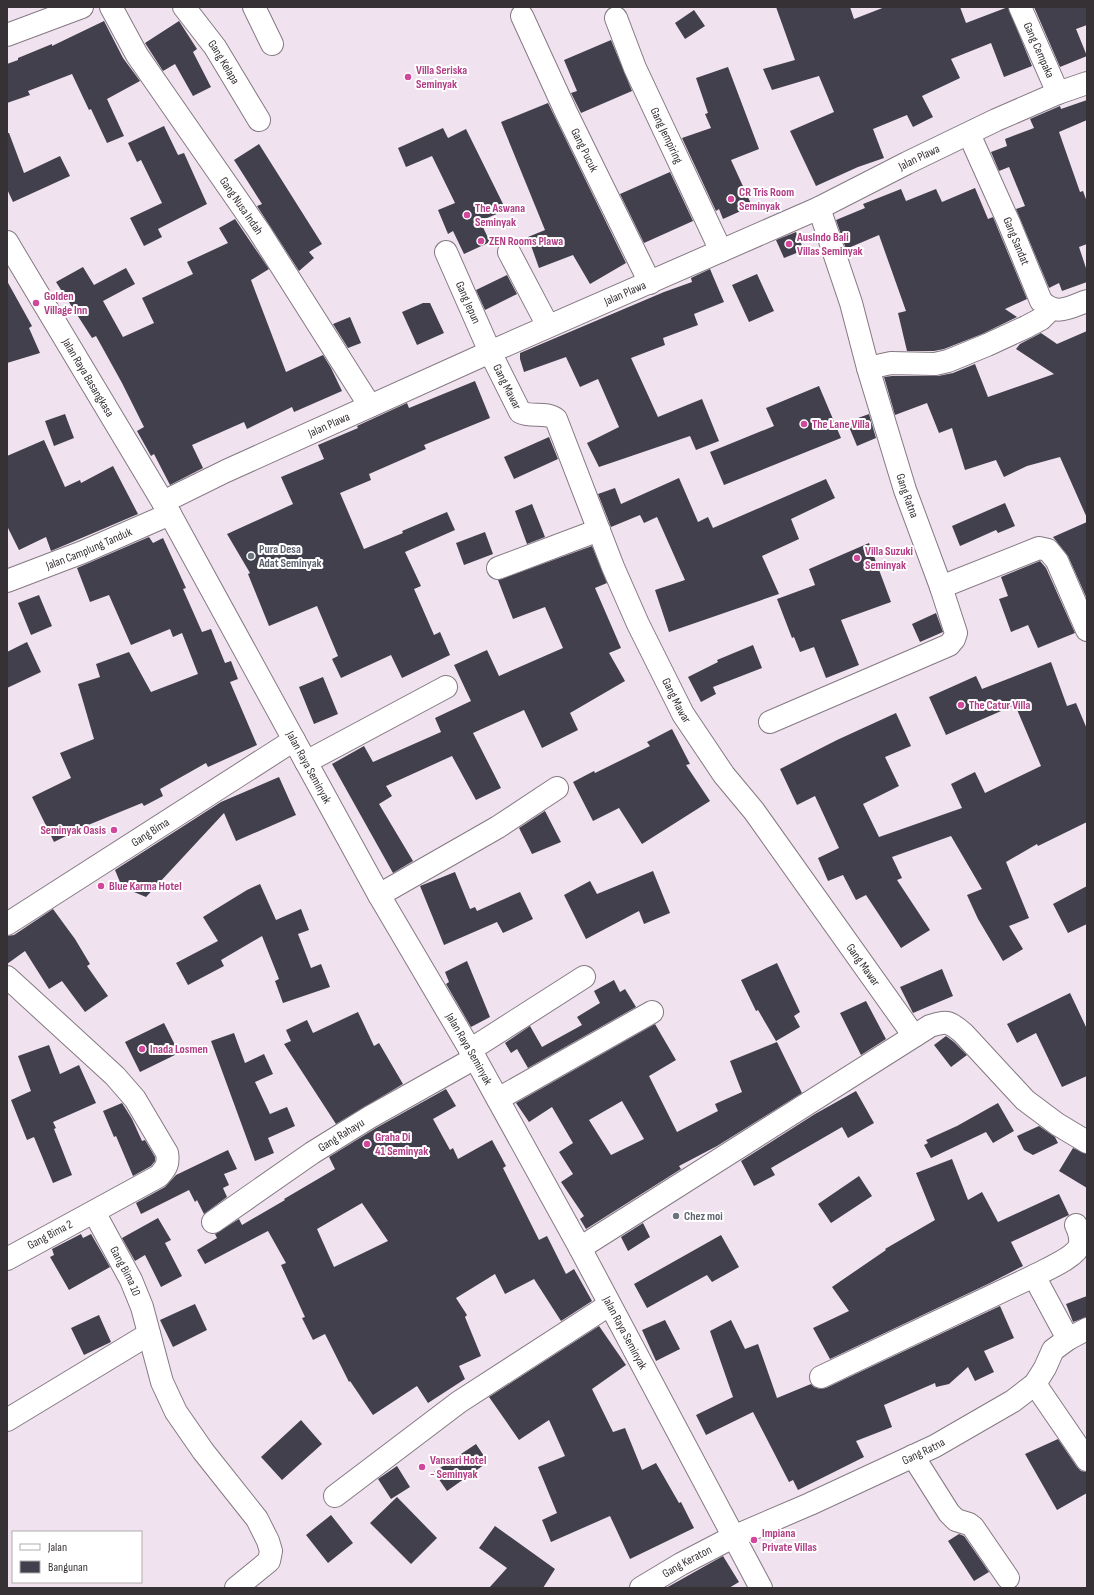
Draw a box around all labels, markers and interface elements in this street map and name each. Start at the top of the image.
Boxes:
street label: Gang Cempaka [1020,20,1058,81]
street label: Gang Kelapa [205,37,243,87]
place label: Villa Seriska Seminyak [416,63,467,92]
marker: Villa Seriska Seminyak [403,72,413,82]
street label: Gang Jempiring [647,105,686,166]
street label: Gang Pucuk [568,126,602,175]
street label: Jalan Plawa [895,141,942,174]
street label: Gang Nusa Indah [216,174,267,237]
place label: CR Tris Room Seminyak [739,185,794,214]
marker: CR Tris Room Seminyak [726,194,736,204]
place label: The Aswana Seminyak [475,201,525,230]
marker: The Aswana Seminyak [462,210,472,220]
street label: Gang Sandat [1000,215,1033,268]
place label: AusIndo Bali Villas Seminyak [796,230,863,259]
place label: ZEN Rooms Plawa [489,234,563,249]
marker: ZEN Rooms Plawa [476,236,486,246]
marker: AusIndo Bali Villas Seminyak [784,239,794,249]
street label: Jalan Plawa [601,277,648,309]
street label: Gang Jepun [452,279,484,326]
place label: Golden Village Inn [44,289,87,318]
marker: Golden Village Inn [31,298,41,308]
street label: Jalan Raya Basangkasa [58,335,118,420]
street label: Gang Mawar [490,361,525,412]
street label: Jalan Plawa [305,409,352,441]
place label: The Lane Villa [812,417,870,432]
marker: The Lane Villa [799,419,809,429]
street label: Gang Ratna [893,472,922,520]
street label: Jalan Camplung Tanduk [43,524,134,573]
place label: Pura Desa Adat Seminyak [258,542,322,571]
place label: Villa Suzuki Seminyak [865,544,913,573]
marker: Pura Desa Adat Seminyak [246,551,256,561]
marker: Villa Suzuki Seminyak [852,553,862,563]
street label: Gang Mawar [659,675,695,726]
place label: The Catur Villa [969,698,1030,713]
marker: The Catur Villa [956,700,966,710]
street label: Jalan Raya Seminyak [282,727,335,807]
street label: Gang Bima [128,814,172,850]
place label: Seminyak Oasis [40,823,106,838]
marker: Seminyak Oasis [109,825,119,835]
place label: Blue Karma Hotel [109,879,182,894]
marker: Blue Karma Hotel [96,881,106,891]
street label: Gang Mawar [843,940,884,989]
street label: Jalan Raya Seminyak [442,1009,496,1088]
place label: Inada Losmen [150,1042,208,1057]
marker: Inada Losmen [137,1044,147,1054]
street label: Gang Rahayu [315,1115,367,1155]
place label: Graha Di 41 Seminyak [375,1130,428,1159]
marker: Graha Di 41 Seminyak [362,1139,372,1149]
place label: Chez moi [684,1209,723,1224]
marker: Chez moi [671,1211,681,1221]
street label: Gang Bima 2 [25,1217,75,1253]
street label: Gang Bima 10 [107,1244,144,1298]
street label: Jalan Raya Seminyak [599,1293,651,1372]
street label: Gang Ratna [899,1434,948,1468]
place label: Vansari Hotel - Seminyak [430,1453,486,1482]
marker: Vansari Hotel - Seminyak [417,1462,427,1472]
place label: Impiana Private Villas [762,1526,817,1555]
legend [12,1531,142,1583]
marker: Impiana Private Villas [749,1535,759,1545]
text: Jalan [47,1540,67,1555]
street label: Gang Keraton [659,1542,714,1581]
text: Bangunan [48,1560,88,1575]

